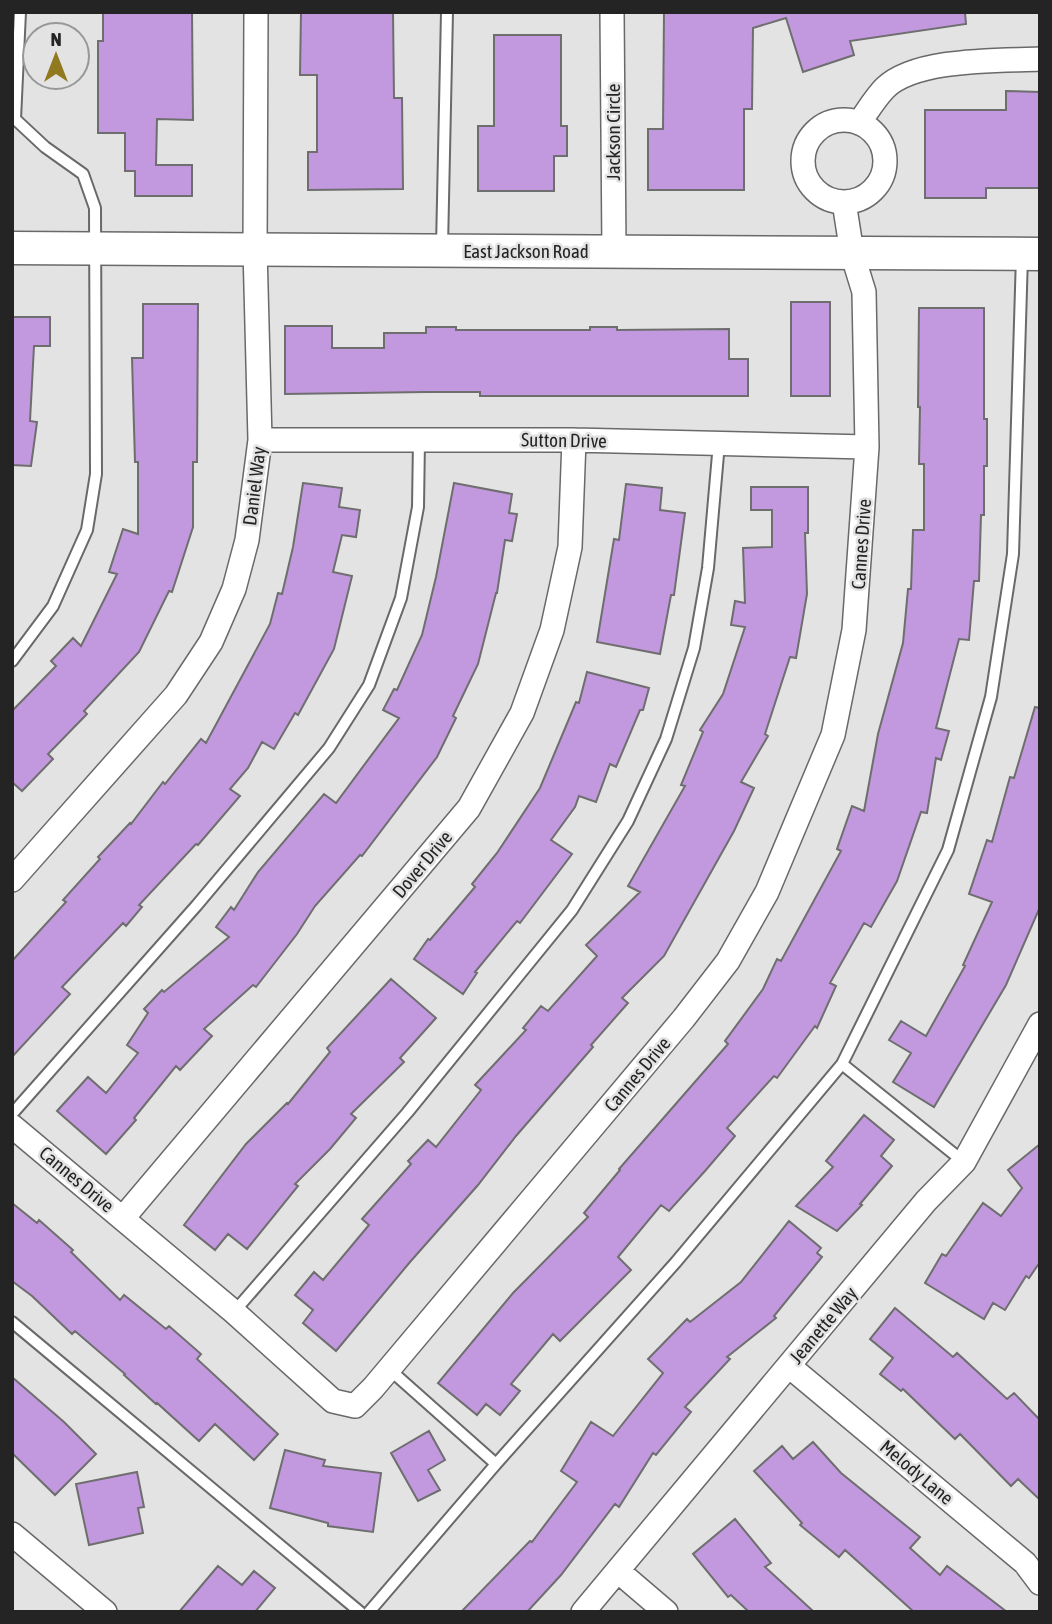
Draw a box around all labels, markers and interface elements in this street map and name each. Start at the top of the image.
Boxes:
north arrow [21,21,91,91]
text: N [50,28,62,50]
street label: Jackson Circle [602,84,624,180]
street label: East Jackson Road [463,240,589,262]
street label: Sutton Drive [521,428,607,452]
street label: Daniel Way [238,445,270,527]
street label: Cannes Drive [847,498,875,590]
street label: Dover Drive [388,826,456,902]
street label: Cannes Drive [599,1032,675,1116]
street label: Cannes Drive [35,1141,119,1217]
street label: Jeanette Way [785,1282,862,1368]
street label: Melody Lane [876,1435,958,1509]

